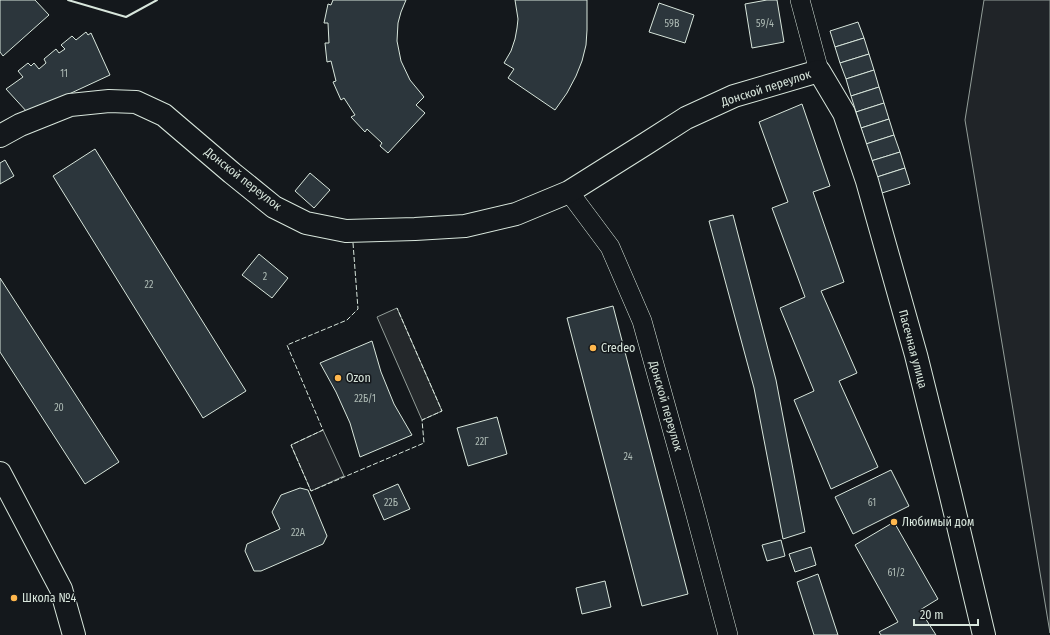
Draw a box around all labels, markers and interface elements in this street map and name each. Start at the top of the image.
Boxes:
house number: 59В [665,18,680,30]
house number: 59/4 [756,18,774,30]
street label: Донской переулок [718,67,813,109]
house number: 11 [60,68,68,80]
street label: Донской переулок [201,144,284,214]
house number: 2 [263,271,268,283]
house number: 22 [145,279,154,291]
street label: Пасечная улица [896,308,930,390]
place label: Credeo [601,341,635,355]
marker: Credeo [588,343,598,353]
street label: Донской переулок [646,358,686,453]
place label: Ozon [346,371,371,385]
marker: Ozon [333,373,343,383]
house number: 22Б/1 [354,393,376,405]
house number: 20 [54,402,64,414]
house number: 22Г [475,436,489,448]
house number: 24 [623,451,633,463]
house number: 22Б [384,497,398,509]
house number: 61 [868,497,876,509]
place label: Любимый дом [902,515,974,529]
marker: Любимый дом [889,517,899,527]
house number: 22А [291,527,306,539]
house number: 61/2 [887,567,905,579]
place label: Школа №4 [22,591,77,605]
marker: Школа №4 [9,593,19,603]
scale bar [914,601,978,627]
text: 20 m [920,608,944,622]

